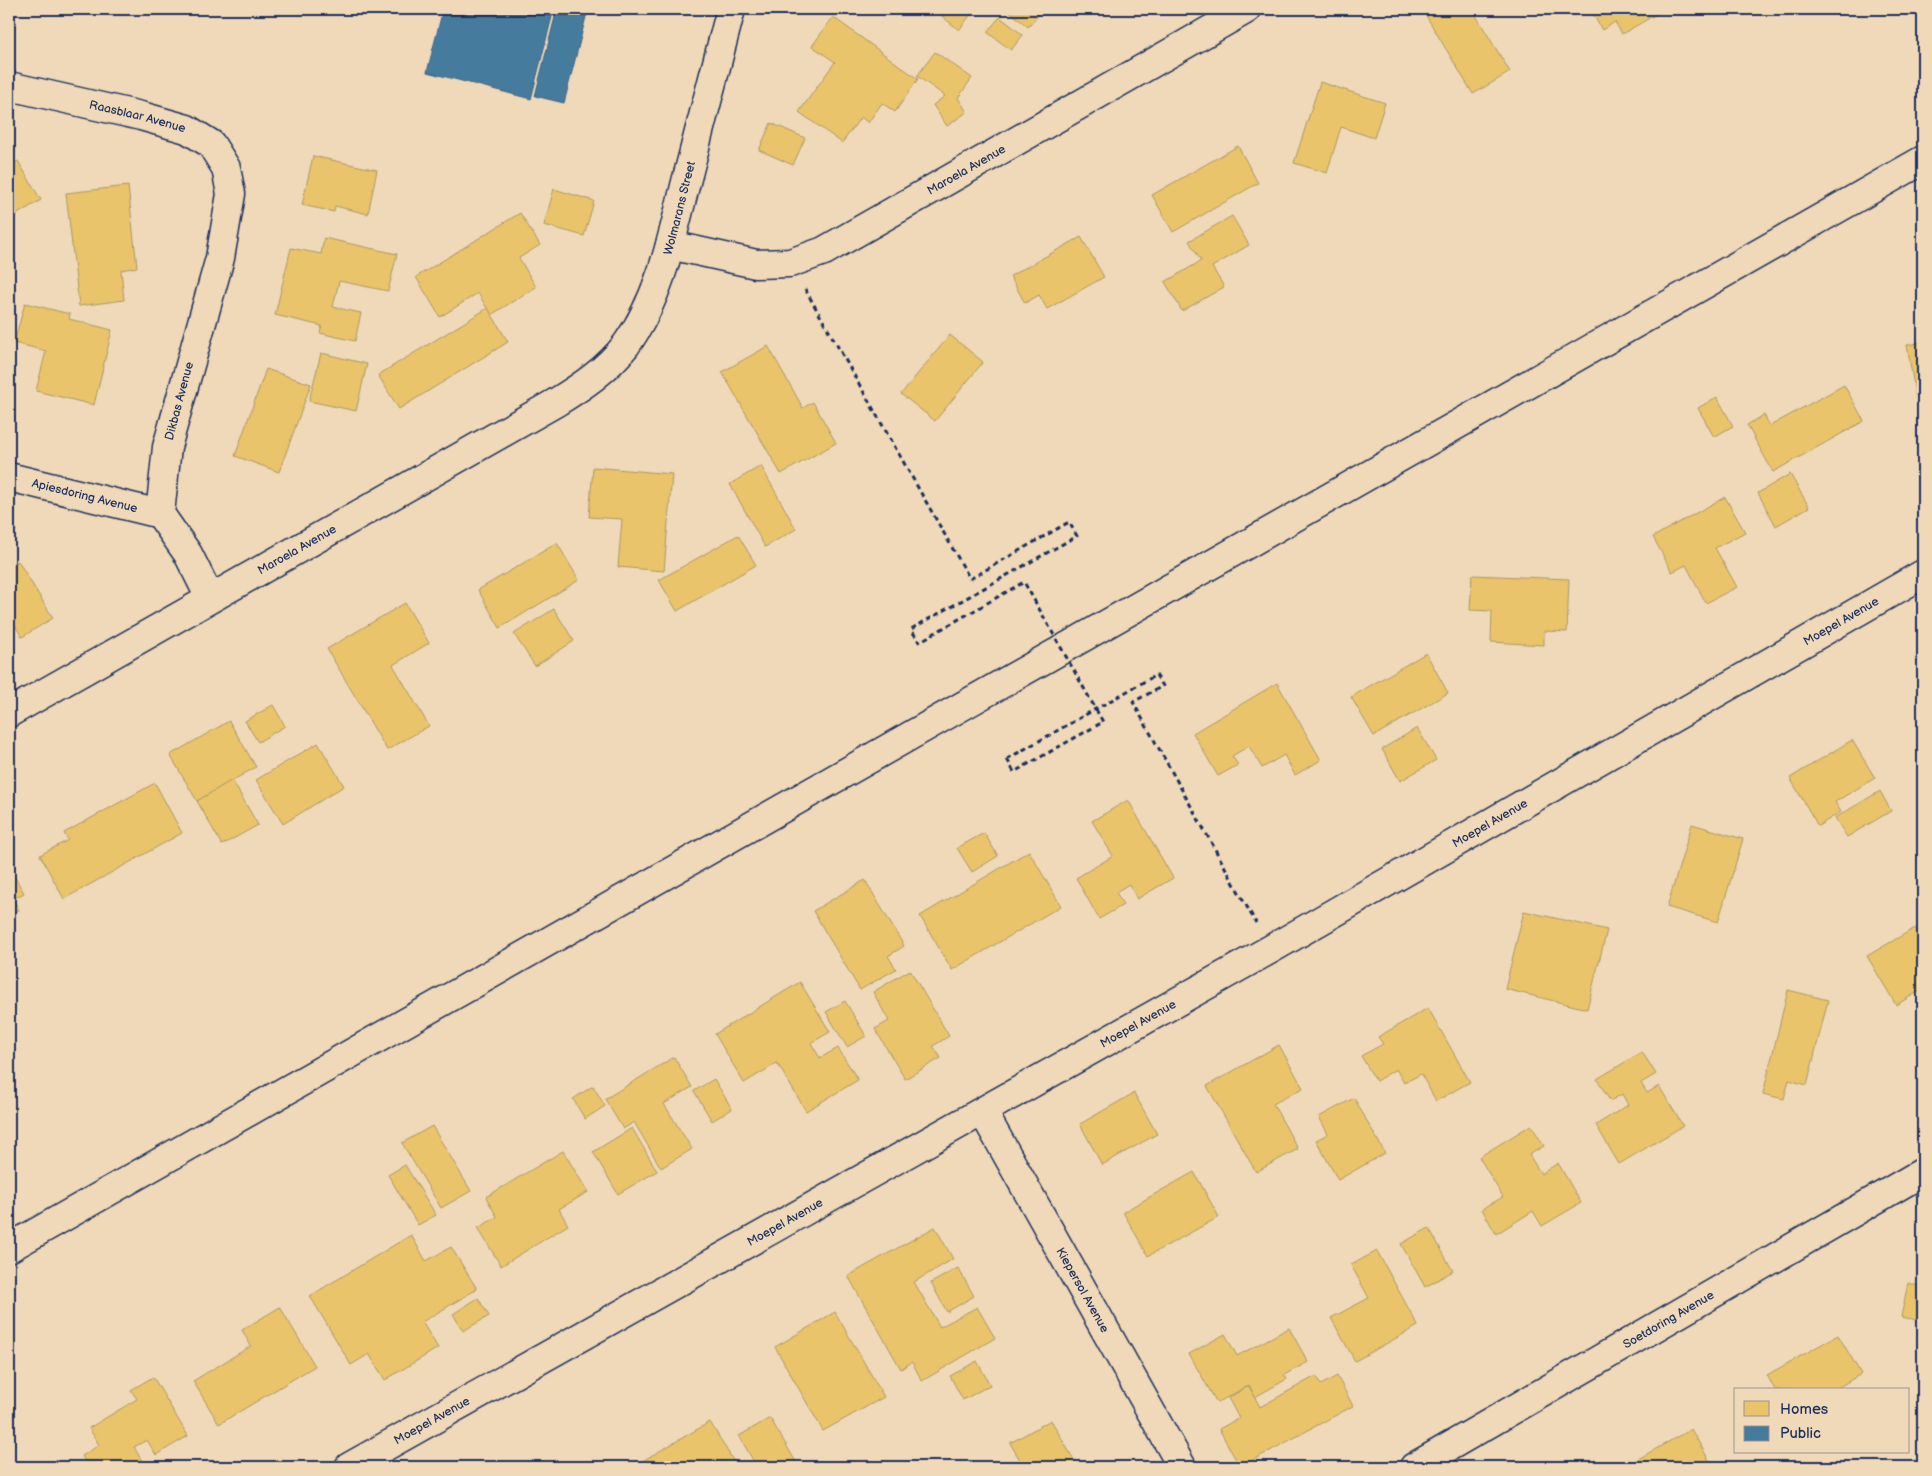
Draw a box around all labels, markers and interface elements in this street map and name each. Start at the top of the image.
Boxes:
street label: Raasblaar Avenue [88,97,187,136]
street label: Maroela Avenue [924,142,1008,198]
street label: Wolmarans Street [661,159,699,257]
street label: Dikbas Avenue [162,360,197,442]
street label: Apiesdoring Avenue [30,476,139,516]
street label: Maroela Avenue [255,522,339,578]
street label: Moepel Avenue [1801,594,1882,649]
street label: Moepel Avenue [1450,796,1531,851]
street label: Moepel Avenue [1098,997,1179,1051]
street label: Moepel Avenue [745,1195,826,1250]
street label: Kiepersol Avenue [1053,1245,1112,1335]
street label: Soetdoring Avenue [1620,1288,1717,1352]
legend [1734,1388,1910,1454]
street label: Moepel Avenue [391,1394,473,1448]
text: Homes [1780,1400,1829,1419]
text: Public [1780,1424,1821,1443]

